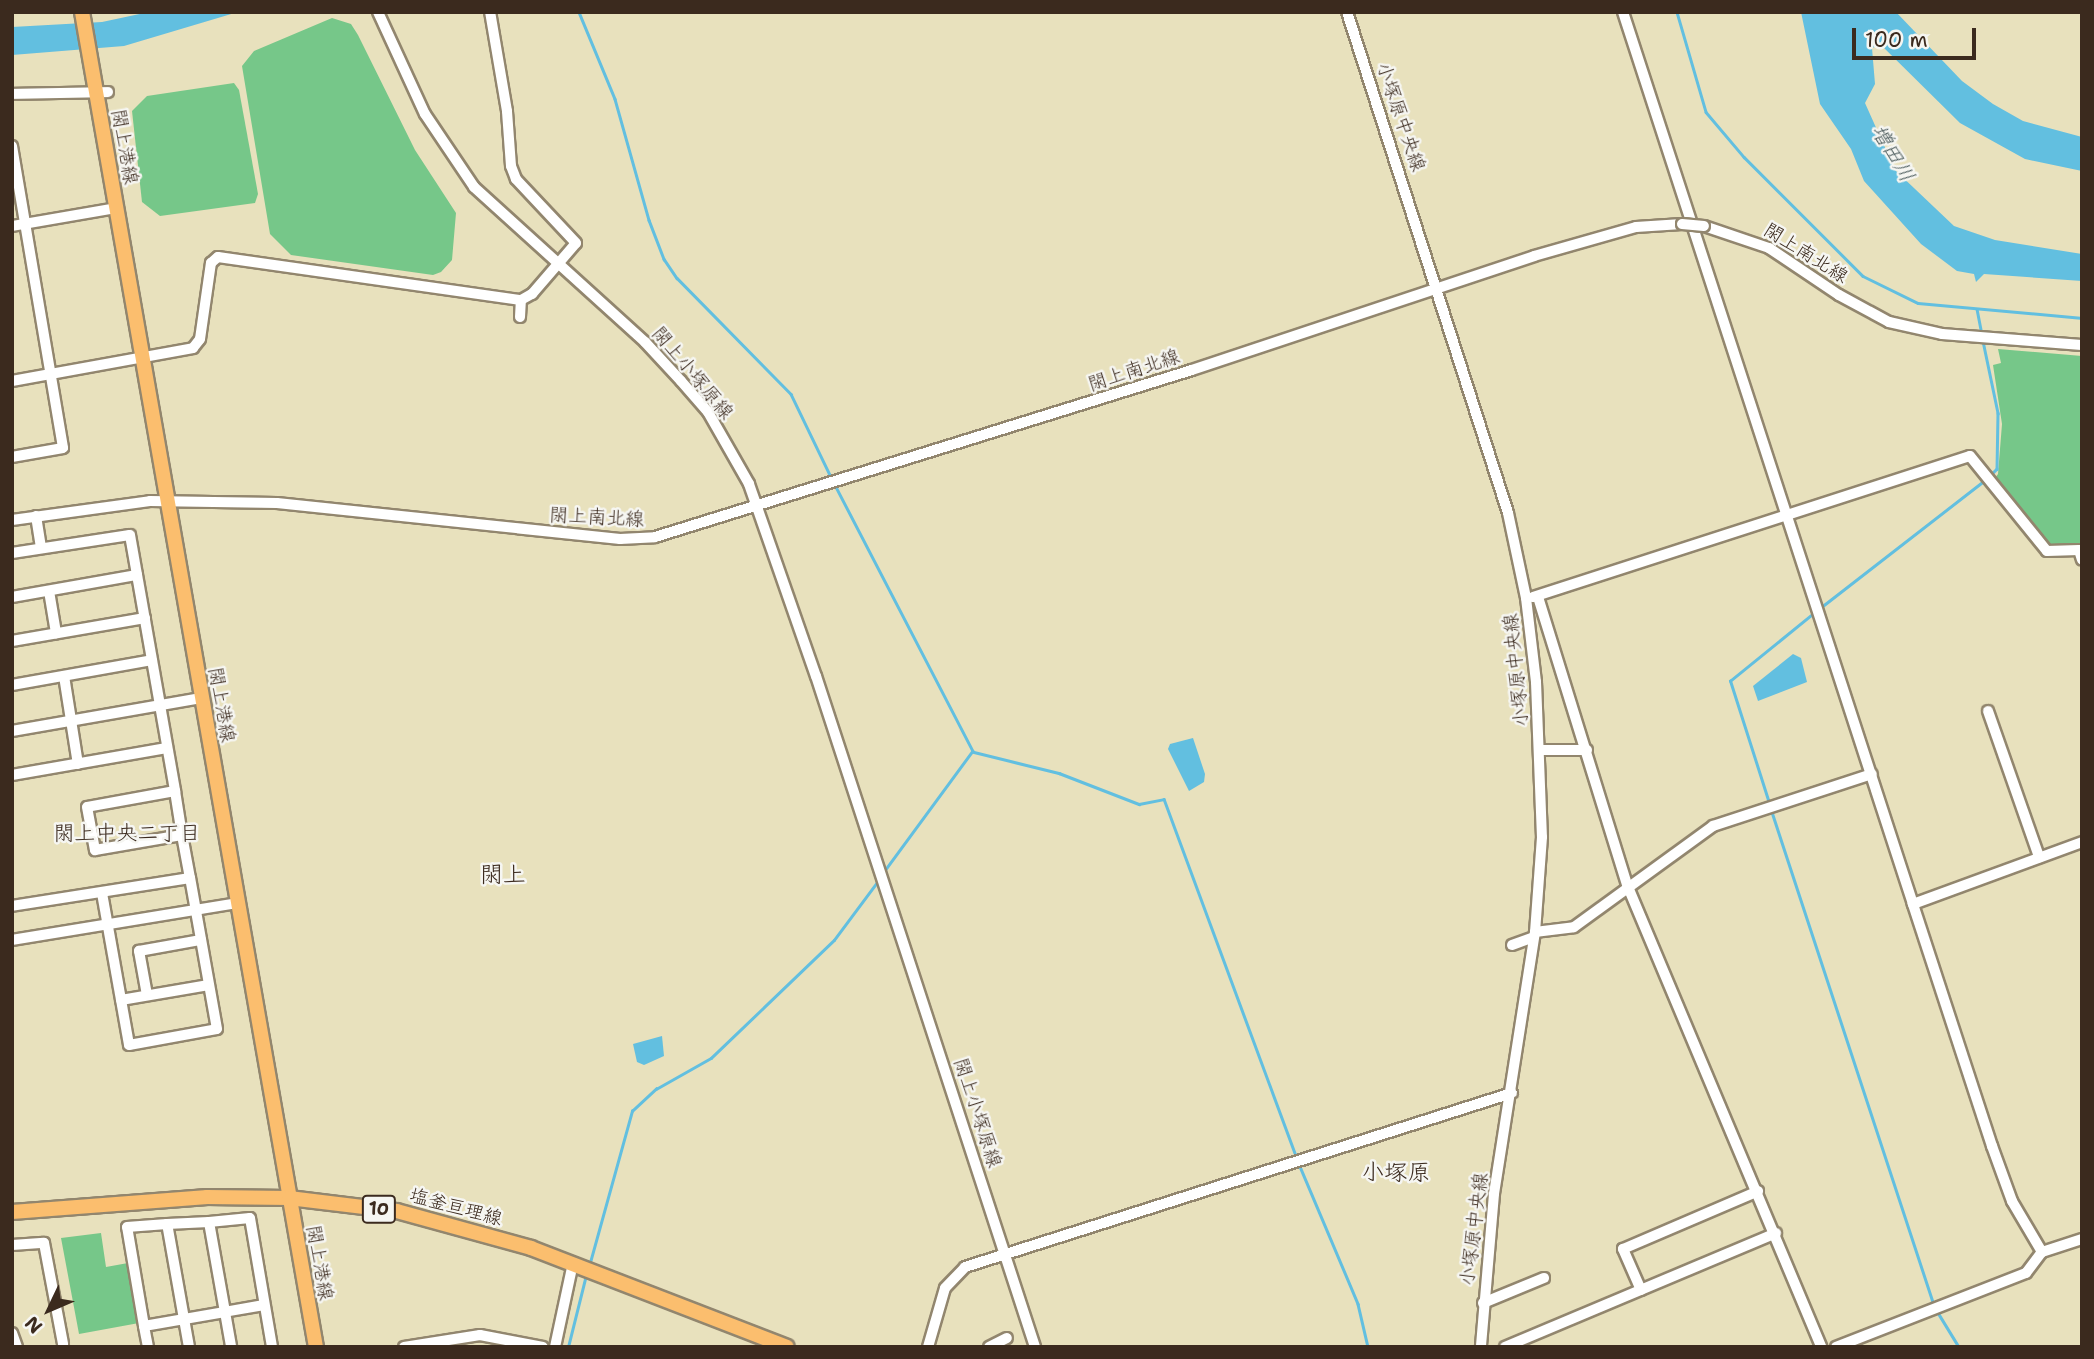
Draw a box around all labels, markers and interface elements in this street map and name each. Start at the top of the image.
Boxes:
scale bar [1856,14,1980,58]
text: 100 m [1865,26,1928,54]
street label: 小塚原中央線 [1372,59,1430,175]
street label: 閖上港線 [107,108,143,186]
water label: 増田川 [1866,120,1920,186]
street label: 閖上南北線 [1760,218,1852,288]
street label: 閖上小塚原線 [648,322,738,424]
street label: 閖上南北線 [1085,344,1183,396]
street label: 閖上南北線 [549,503,645,531]
street label: 小塚原中央線 [1499,612,1533,728]
street label: 閖上港線 [204,666,240,744]
district label: 閖上中央二丁目 [54,820,200,846]
district label: 閖上 [480,860,526,888]
street label: 閖上小塚原線 [950,1055,1006,1171]
district label: 小塚原 [1362,1158,1430,1186]
street label: 小塚原中央線 [1456,1171,1492,1287]
street label: 塩釜亘理線 [407,1184,505,1230]
road number: 10 [362,1194,396,1224]
street label: 閖上港線 [302,1224,338,1302]
north arrow [14,1275,84,1345]
text: N [19,1311,48,1339]

